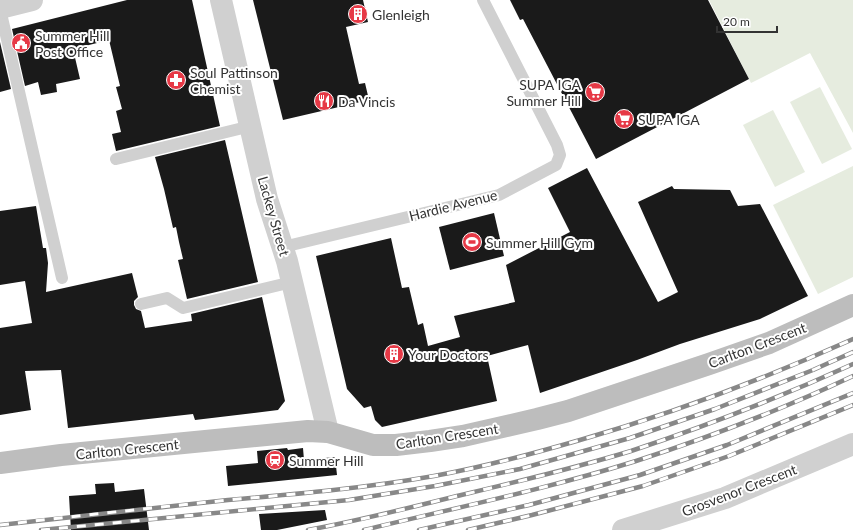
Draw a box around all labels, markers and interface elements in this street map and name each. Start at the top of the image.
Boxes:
building icon: Glenleigh [347,3,369,25]
place label: Glenleigh [372,6,430,23]
scale bar [717,8,777,34]
text: 20 m [723,14,750,29]
place label: Summer Hill Post Office [35,27,110,60]
public building icon: Summer Hill Post Office [10,32,32,54]
place label: Soul Pattinson Chemist [190,64,278,97]
pharmacy icon: Soul Pattinson Chemist [165,69,187,91]
place label: SUPA IGA Summer Hill [506,76,582,109]
supermarket icon: SUPA IGA Summer Hill [584,81,606,103]
restaurant icon: Da Vincis [313,90,335,112]
place label: Da Vincis [338,93,395,110]
supermarket icon: SUPA IGA [613,108,635,130]
place label: SUPA IGA [638,111,700,128]
street label: Lackey Street [255,174,293,258]
street label: Hardie Avenue [407,186,499,224]
sports icon: Summer Hill Gym [461,231,483,253]
place label: Summer Hill Gym [486,234,593,251]
street label: Carlton Crescent [706,319,808,371]
building icon: Your Doctors [383,343,405,365]
place label: Your Doctors [408,346,489,363]
street label: Carlton Crescent [395,420,499,452]
street label: Carlton Crescent [75,435,179,463]
station icon: Summer Hill [264,449,286,471]
place label: Summer Hill [289,452,364,469]
street label: Grosvenor Crescent [679,460,799,520]

